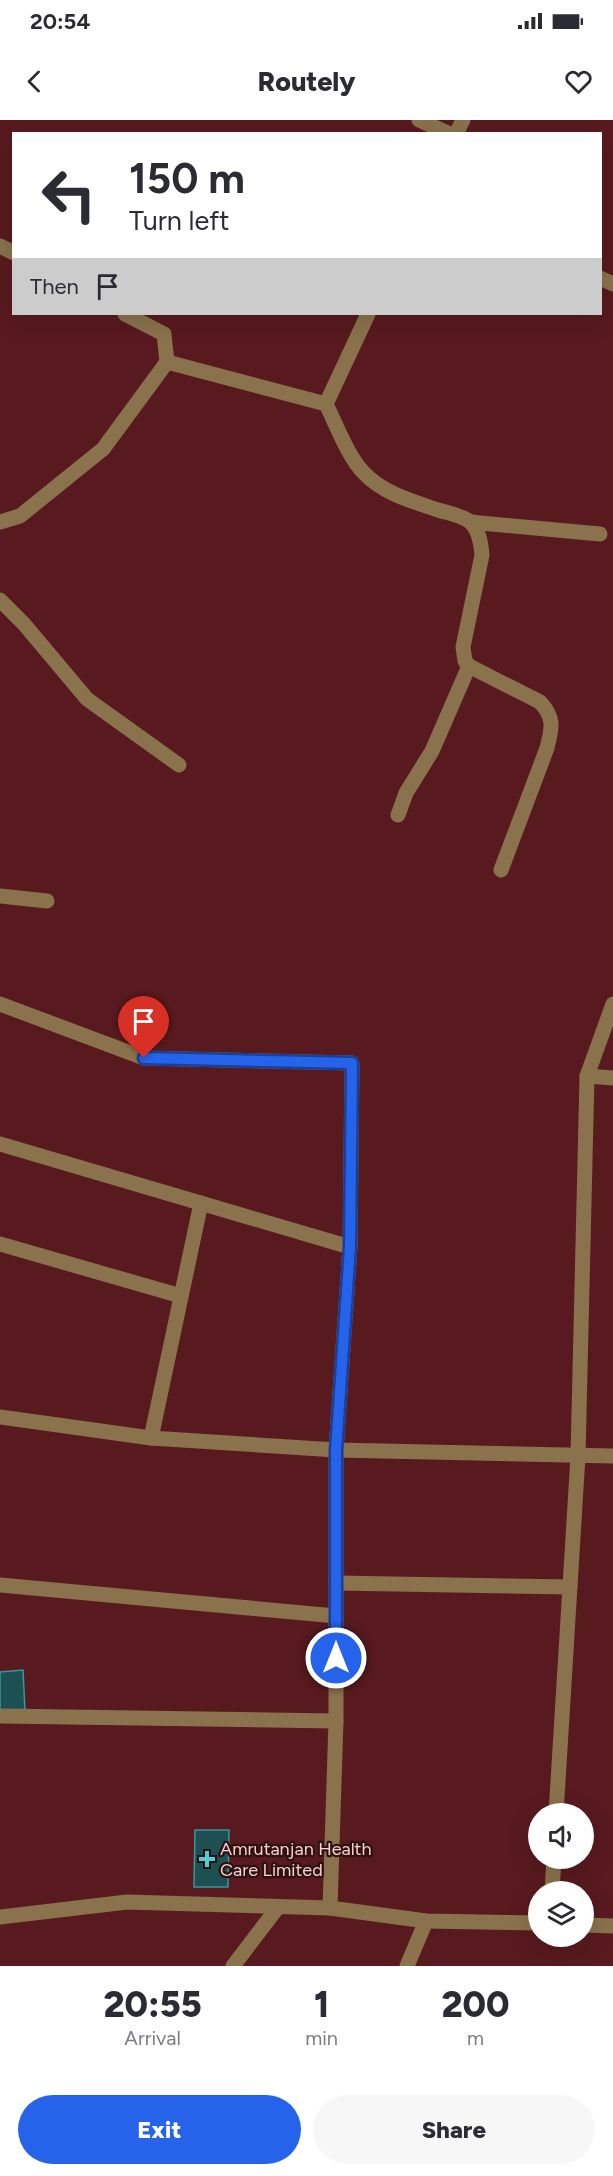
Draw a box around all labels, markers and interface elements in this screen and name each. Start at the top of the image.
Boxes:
text: 20:54 [30,8,90,35]
icon: back [18,65,51,98]
text: Routely [258,65,355,98]
icon: heart [562,65,595,98]
text: 150 m [129,153,245,204]
icon: left [30,156,108,234]
text: Turn left [129,204,229,237]
icon: arrive [91,270,124,303]
text: Then [30,273,79,300]
pin [118,996,169,1058]
icon: arrive [127,1005,160,1038]
position arrow [304,1626,368,1690]
map controls [528,1803,594,1947]
button: sound [528,1803,594,1869]
place label: Amrutanjan Health Care Limited [220,1838,371,1881]
marker: Amrutanjan Health Care Limited [198,1850,216,1868]
button: layers [528,1881,594,1947]
text: 20:55 [103,1983,202,2026]
text: 1 [314,1983,329,2026]
text: 200 [441,1983,510,2026]
text: Arrival [124,2026,181,2050]
text: min [305,2026,338,2050]
text: m [467,2026,484,2050]
button: Exit [18,2095,301,2164]
button: Share [313,2095,595,2164]

